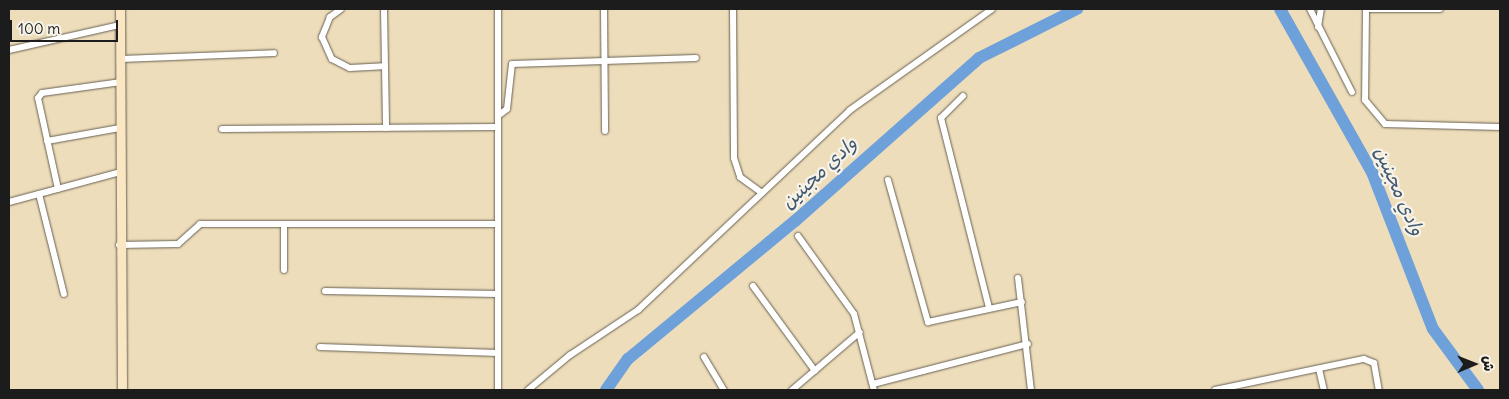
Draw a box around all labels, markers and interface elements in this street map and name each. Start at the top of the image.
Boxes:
scale bar [12,10,120,42]
text: 100 m [18,19,60,38]
water label: وادي مجينين [777,132,861,214]
water label: وادي مجينين [1369,143,1429,239]
north arrow [1449,339,1499,389]
text: ش [1480,356,1498,372]

